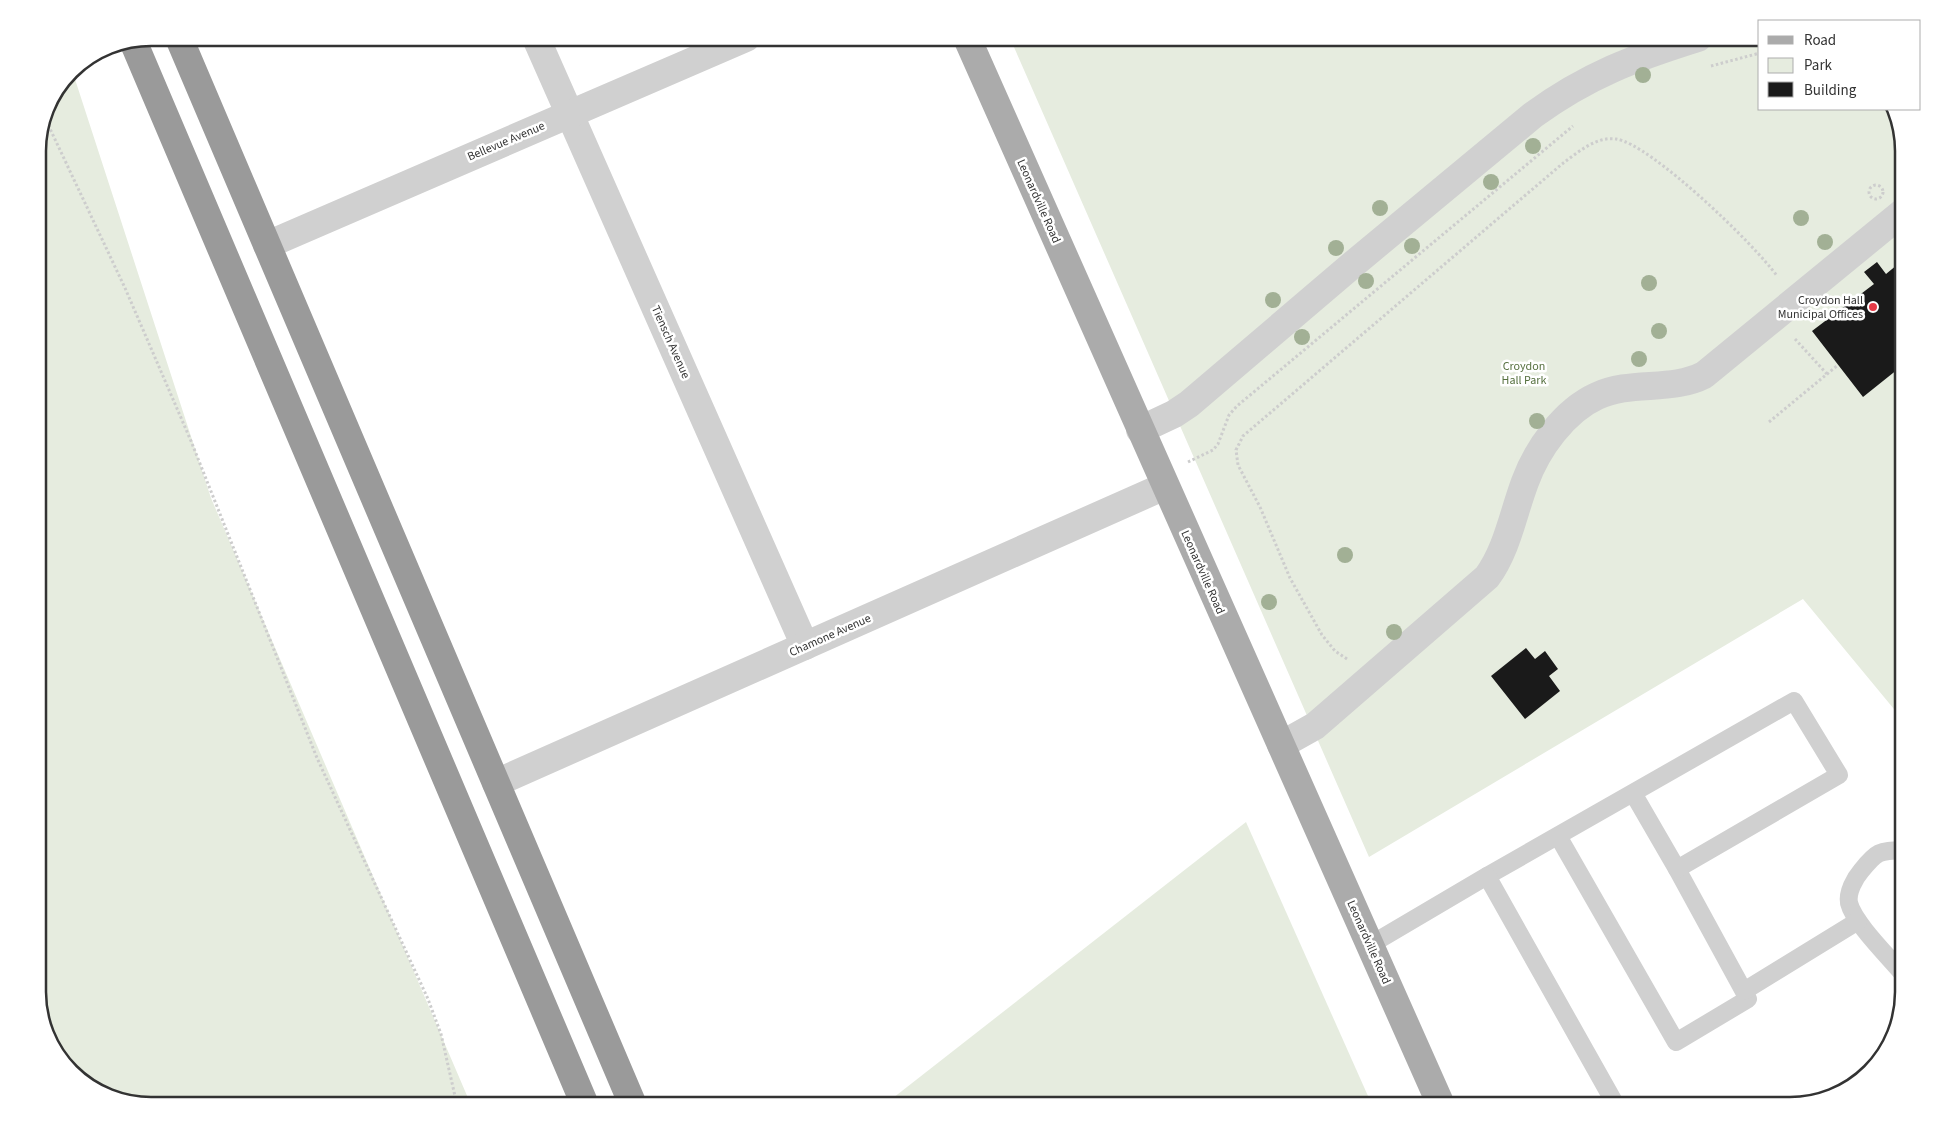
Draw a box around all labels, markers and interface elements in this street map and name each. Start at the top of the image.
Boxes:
legend [1758,20,1921,110]
text: Road [1804,30,1836,51]
text: Park [1804,55,1833,76]
text: Building [1804,80,1857,101]
street label: Bellevue Avenue [465,117,548,165]
street label: Leonardville Road [1012,157,1065,246]
place label: Croydon Hall Municipal Offices [1778,292,1863,323]
marker: Croydon Hall Municipal Offices [1867,301,1879,313]
street label: Tiensch Avenue [647,303,694,381]
park label: Croydon Hall Park [1502,358,1546,389]
street label: Leonardville Road [1176,528,1229,617]
street label: Chamone Avenue [787,610,874,661]
street label: Leonardville Road [1342,898,1395,987]

